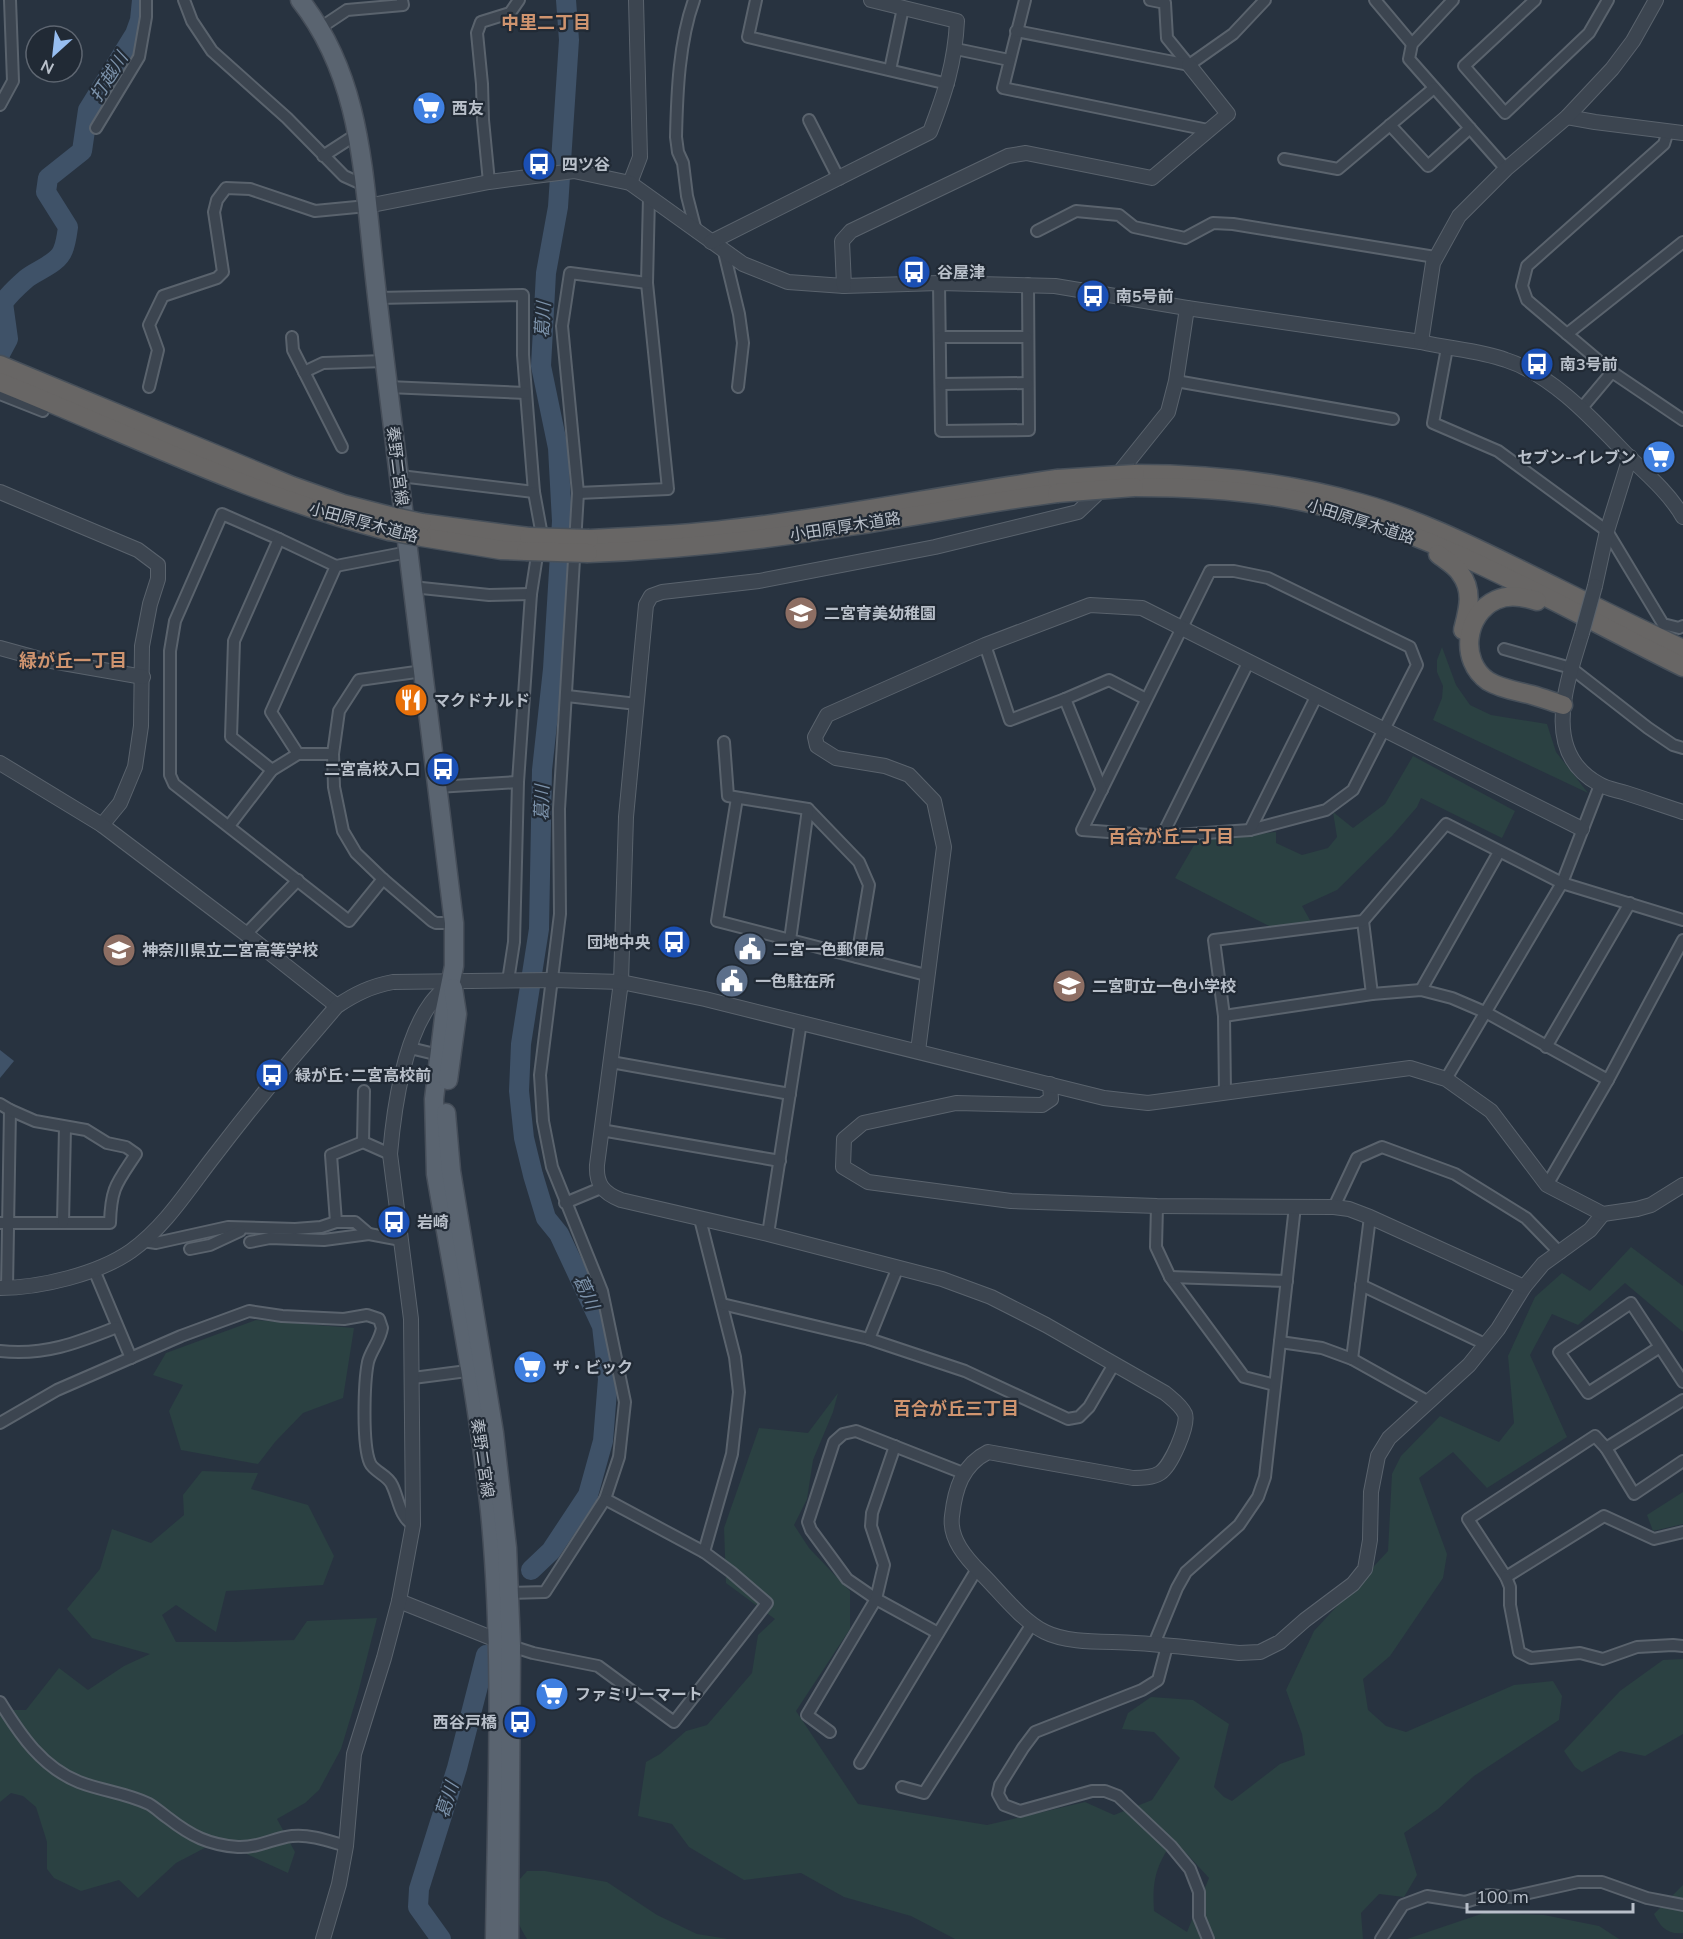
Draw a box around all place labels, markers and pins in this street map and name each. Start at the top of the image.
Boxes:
supermarket icon: 西友 [411,90,447,126]
place label: 西友 [452,98,484,118]
bus stop icon: 四ツ谷 [521,146,557,182]
place label: 四ツ谷 [562,154,610,174]
bus stop icon: 谷屋津 [896,254,932,290]
place label: 谷屋津 [937,262,985,282]
bus stop icon: 南5号前 [1075,278,1111,314]
place label: 南5号前 [1116,286,1174,306]
bus stop icon: 南3号前 [1519,346,1555,382]
place label: 南3号前 [1560,354,1618,374]
supermarket icon: セブン-イレブン [1641,439,1677,475]
place label: セブン-イレブン [1517,447,1636,467]
school or university icon: 二宮育美幼稚園 [783,595,819,631]
place label: 二宮育美幼稚園 [824,603,936,623]
restaurant icon: マクドナルド [393,682,429,718]
place label: マクドナルド [434,690,530,710]
bus stop icon: 二宮高校入口 [425,751,461,787]
place label: 二宮高校入口 [324,759,420,779]
bus stop icon: 団地中央 [656,924,692,960]
public building icon: 二宮一色郵便局 [732,931,768,967]
school or university icon: 神奈川県立二宮高等学校 [101,932,137,968]
place label: 団地中央 [587,932,651,952]
place label: 二宮一色郵便局 [773,939,885,959]
place label: 神奈川県立二宮高等学校 [142,940,318,960]
public building icon: 一色駐在所 [714,963,750,999]
school or university icon: 二宮町立一色小学校 [1051,968,1087,1004]
place label: 一色駐在所 [755,971,835,991]
place label: 二宮町立一色小学校 [1092,976,1236,996]
bus stop icon: 緑が丘･二宮高校前 [254,1057,290,1093]
place label: 緑が丘･二宮高校前 [295,1065,431,1085]
bus stop icon: 岩崎 [376,1204,412,1240]
place label: 岩崎 [417,1212,449,1232]
supermarket icon: ザ・ビック [512,1349,548,1385]
place label: ザ・ビック [553,1357,633,1377]
supermarket icon: ファミリーマート [534,1676,570,1712]
place label: ファミリーマート [575,1684,703,1704]
bus stop icon: 西谷戸橋 [502,1704,538,1740]
place label: 西谷戸橋 [433,1712,497,1732]

